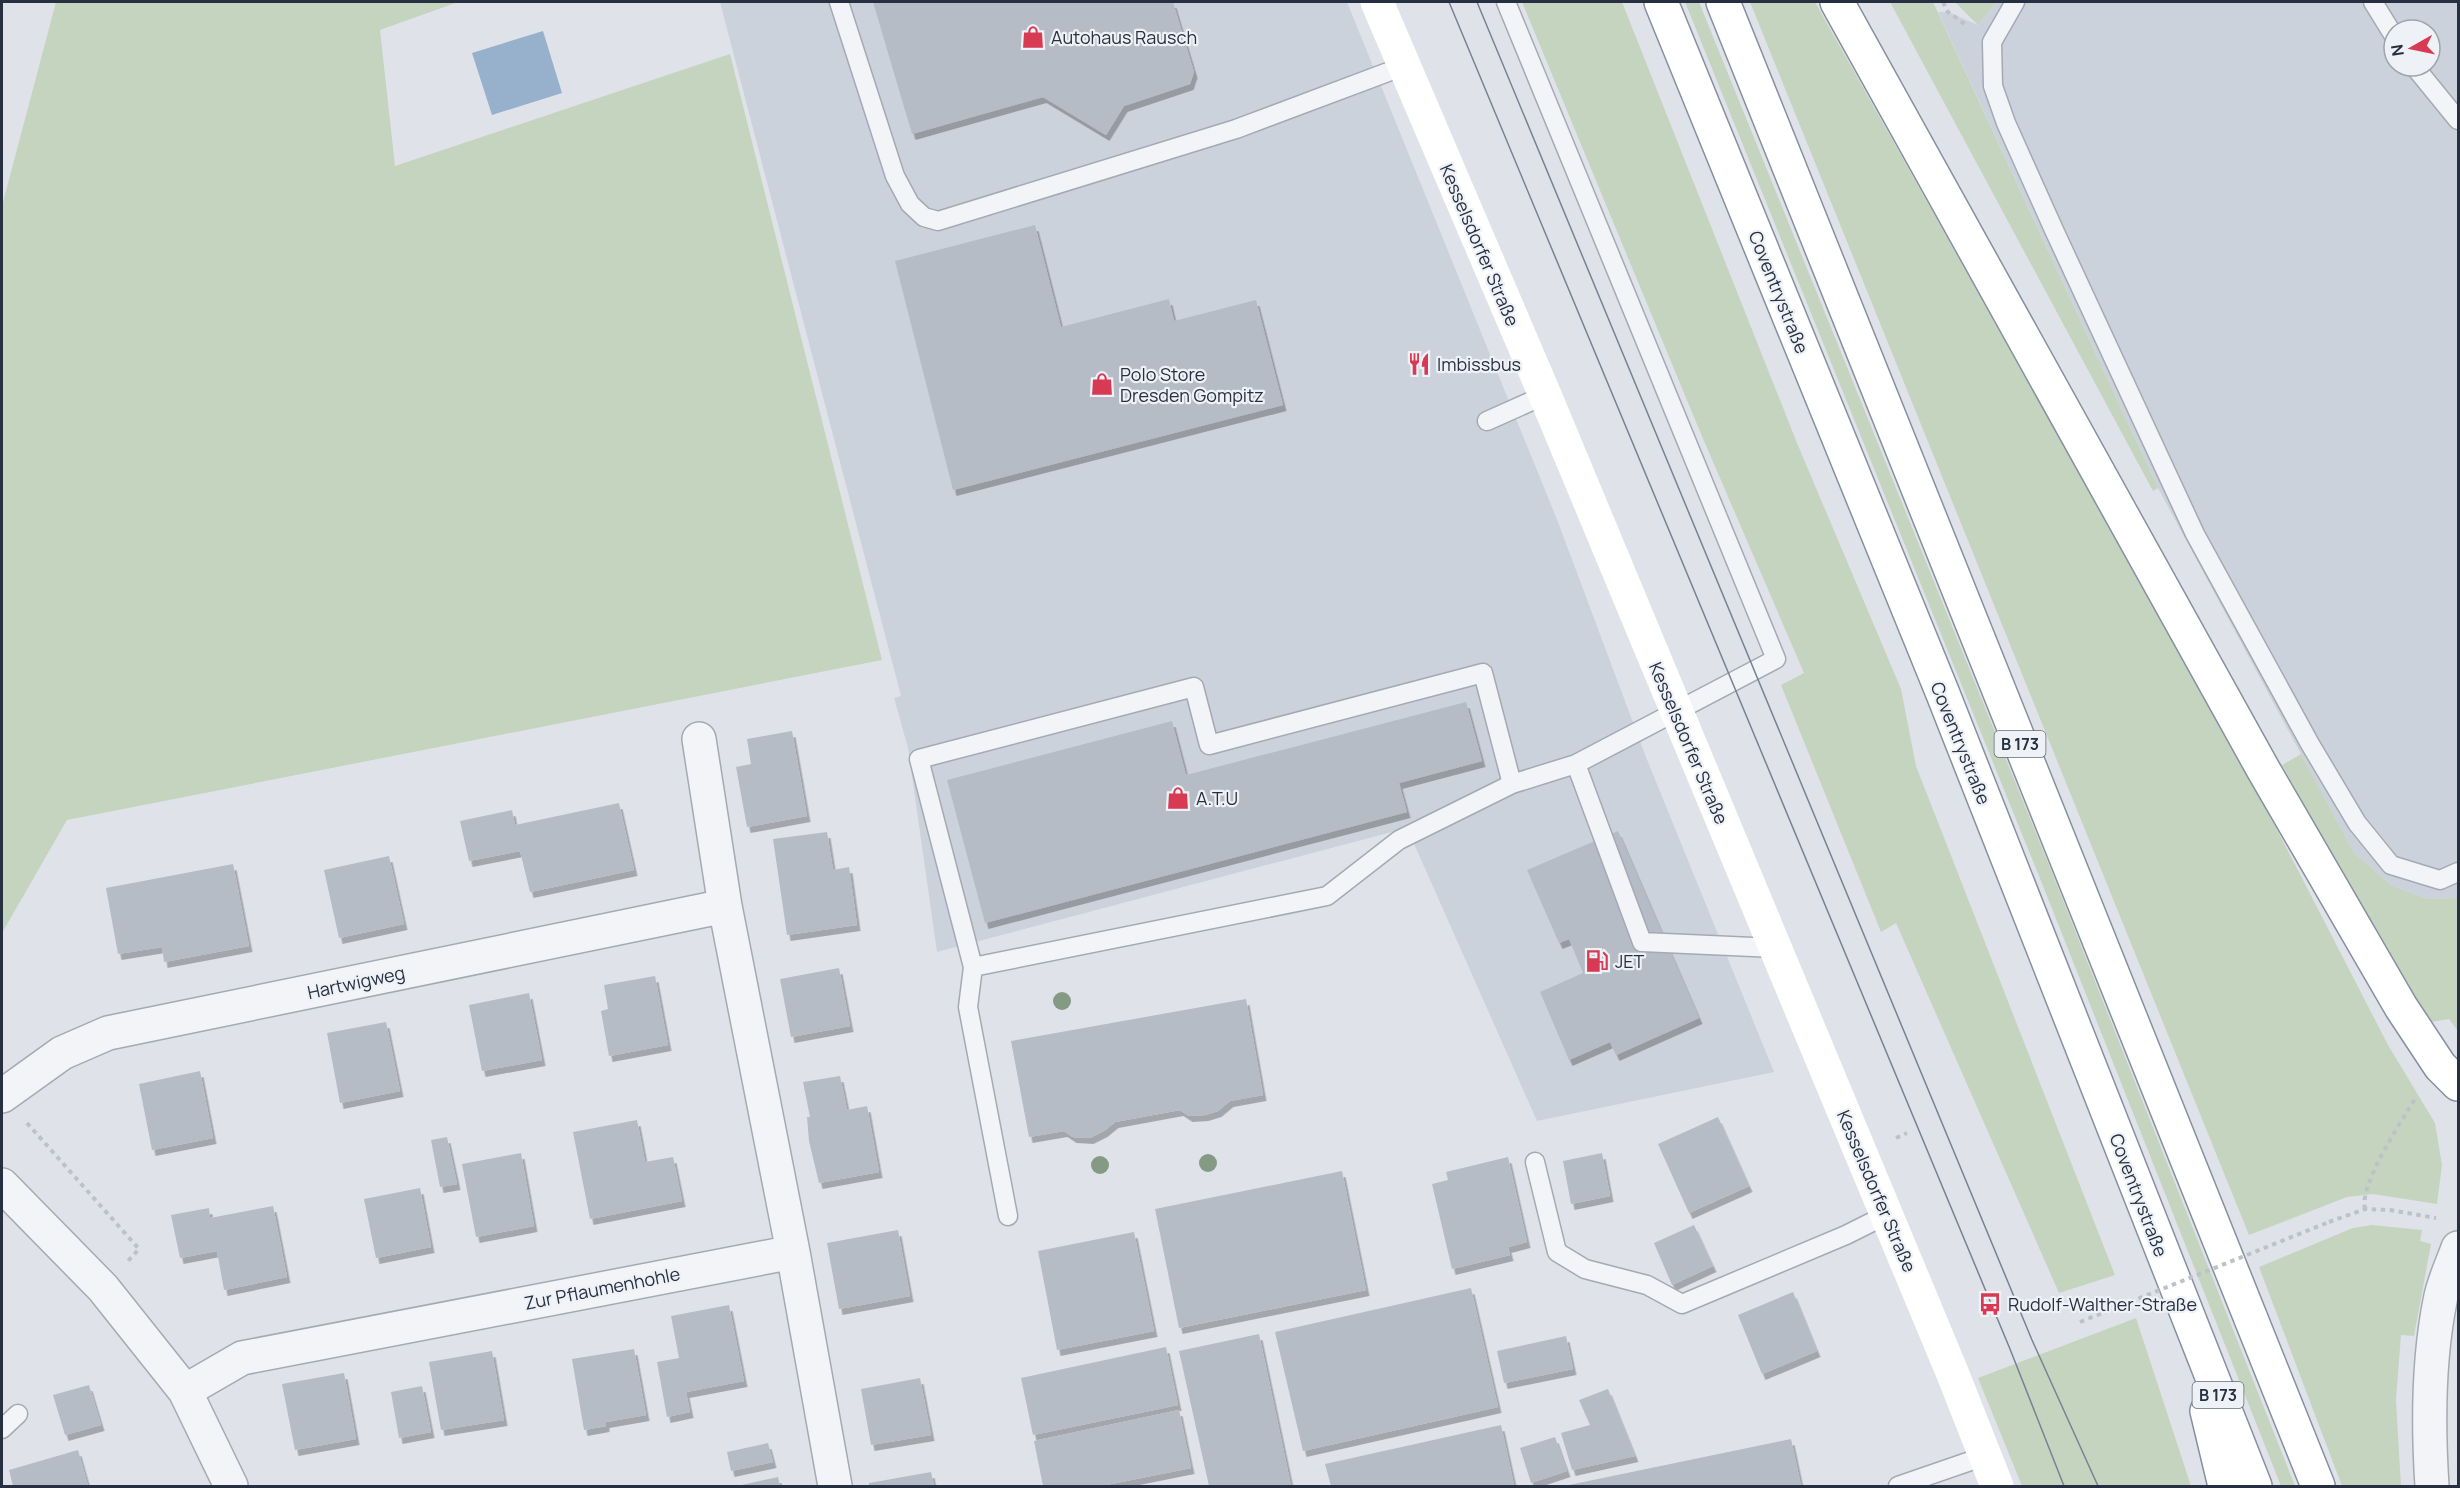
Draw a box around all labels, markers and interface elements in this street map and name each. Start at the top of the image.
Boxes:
north arrow [2382,18,2442,78]
shop icon: Autohaus Rausch [1020,24,1046,50]
place label: Autohaus Rausch [1051,25,1197,49]
text: N [2385,43,2409,58]
street label: Kesselsdorfer Straße [1435,160,1525,330]
street label: Coventrystraße [1744,227,1814,357]
restaurant icon: Imbissbus [1406,351,1432,377]
place label: Imbissbus [1437,352,1521,376]
place label: Polo Store Dresden Gompitz [1120,362,1264,407]
shop icon: Polo Store Dresden Gompitz [1089,371,1115,397]
street label: Kesselsdorfer Straße [1644,658,1734,828]
street label: Coventrystraße [1926,678,1996,808]
road number: B 173 [1994,731,2046,757]
shop icon: A.T.U [1165,785,1191,811]
place label: A.T.U [1196,786,1238,810]
fuel station icon: JET [1584,948,1610,974]
place label: JET [1615,949,1645,973]
street label: Hartwigweg [305,960,407,1004]
street label: Kesselsdorfer Straße [1832,1106,1922,1276]
street label: Coventrystraße [2104,1130,2174,1260]
street label: Zur Pflaumenhohle [522,1261,682,1315]
bus stop icon: Rudolf-Walther-Straße [1977,1291,2003,1317]
place label: Rudolf-Walther-Straße [2008,1292,2197,1316]
road number: B 173 [2192,1382,2244,1408]

